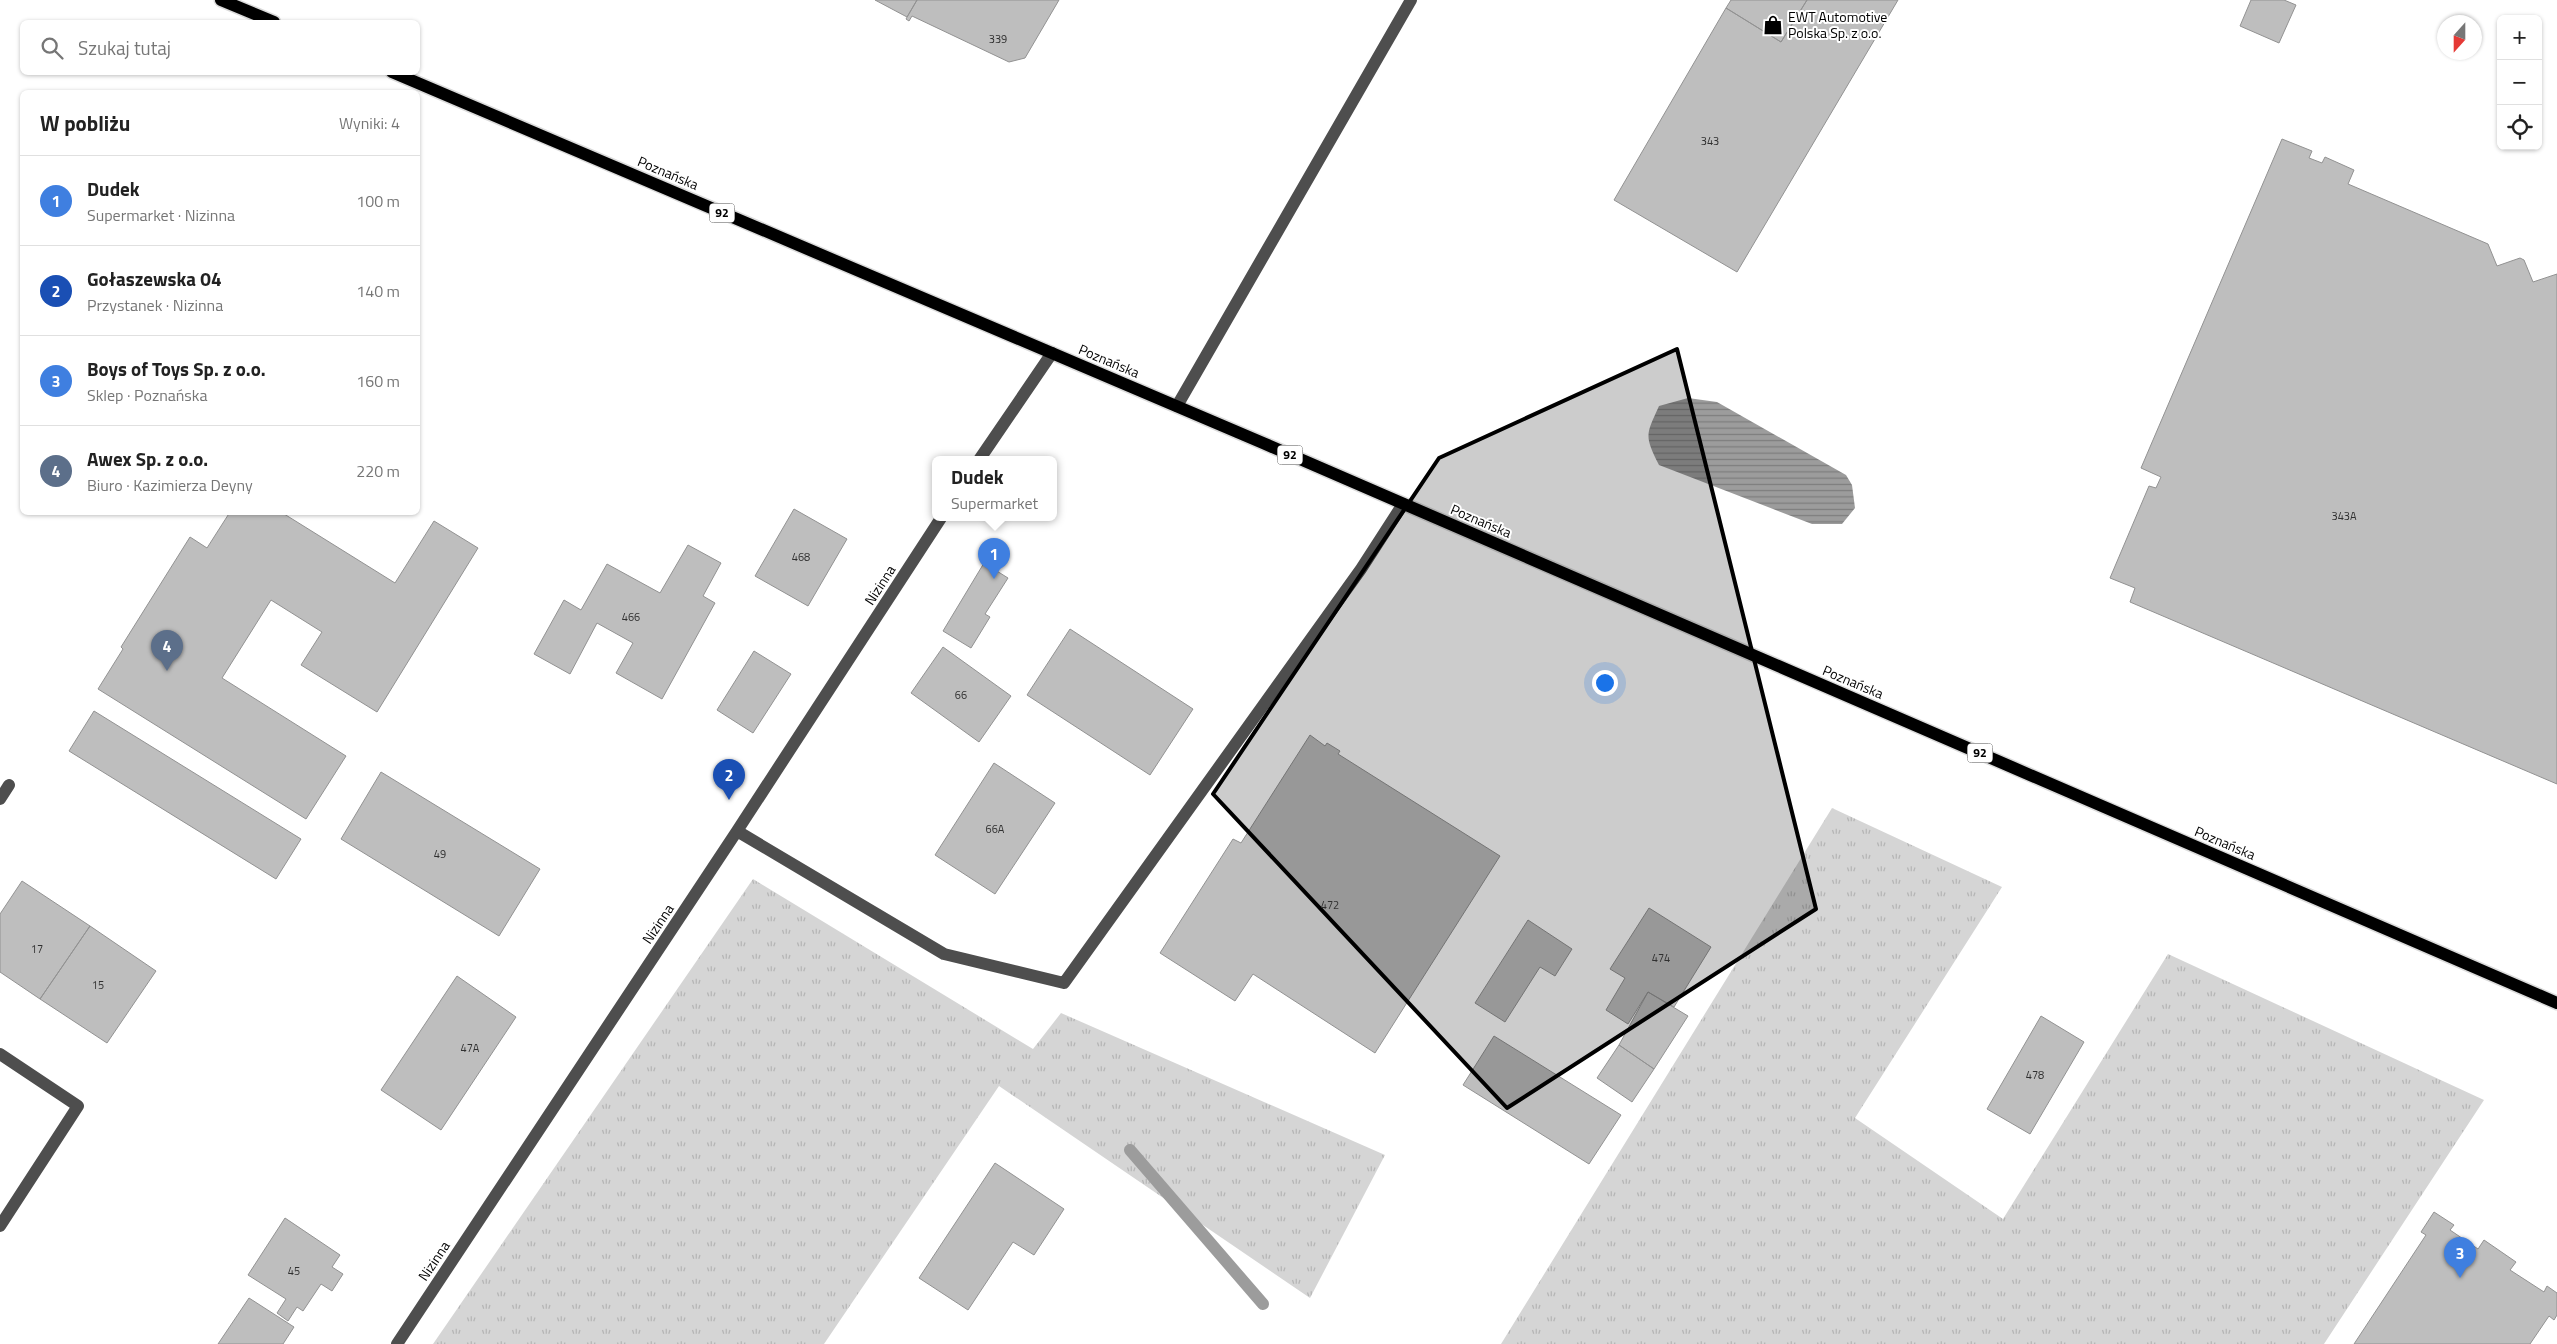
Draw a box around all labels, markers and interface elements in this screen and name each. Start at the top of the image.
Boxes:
place label: EWT Automotive Polska Sp. z o.o. [1788,6,1887,43]
shop icon: EWT Automotive Polska Sp. z o.o. [1762,14,1784,36]
north arrow [2437,15,2482,60]
map controls [2497,15,2542,150]
button: + [2497,15,2542,60]
search box [20,20,420,75]
house number: 339 [989,31,1007,47]
text: Szukaj tutaj [78,33,171,62]
icon: search [38,34,66,62]
button: − [2497,60,2542,105]
button: locate [2497,105,2542,150]
text: W pobliżu [40,107,130,139]
text: Wyniki: 4 [339,111,400,135]
house number: 343 [1701,133,1719,149]
street label: Poznańska [635,150,702,195]
text: Dudek [87,174,140,203]
text: 1 [52,189,60,213]
text: 100 m [356,189,400,213]
text: Supermarket · Nizinna [87,203,235,227]
road number: 92 [710,204,734,222]
text: Gołaszewska 04 [87,264,222,293]
text: 2 [52,279,60,303]
text: 140 m [356,279,400,303]
text: Przystanek · Nizinna [87,293,223,317]
street label: Poznańska [1076,338,1143,383]
text: Boys of Toys Sp. z o.o. [87,354,266,383]
text: 3 [52,369,60,393]
text: 160 m [356,369,400,393]
text: Sklep · Poznańska [87,383,207,407]
text: Awex Sp. z o.o. [87,444,208,473]
road number: 92 [1278,446,1302,464]
popup [932,456,1057,521]
text: 4 [52,459,60,483]
text: 220 m [356,459,400,483]
text: Dudek [951,462,1003,491]
text: Biuro · Kazimierza Deyny [87,473,253,497]
text: Supermarket [951,491,1038,515]
street label: Poznańska [1448,498,1515,543]
house number: 343A [2331,508,2357,524]
pin: 1 [978,538,1010,579]
house number: 468 [792,549,810,565]
street label: Nizinna [859,561,900,609]
house number: 466 [622,609,640,625]
pin: 4 [151,630,183,671]
street label: Poznańska [1820,659,1887,704]
your location [1592,670,1618,696]
house number: 66 [955,687,967,703]
road number: 92 [1968,744,1992,762]
pin: 2 [713,759,745,800]
street label: Poznańska [2192,820,2259,865]
house number: 66A [986,821,1005,837]
house number: 49 [434,846,446,862]
house number: 472 [1321,897,1339,913]
street label: Nizinna [637,900,679,948]
house number: 17 [31,941,43,957]
house number: 474 [1652,950,1670,966]
house number: 15 [92,977,104,993]
house number: 47A [461,1040,480,1056]
house number: 478 [2026,1067,2044,1083]
street label: Nizinna [413,1237,455,1285]
pin: 3 [2444,1237,2476,1278]
house number: 45 [288,1263,300,1279]

